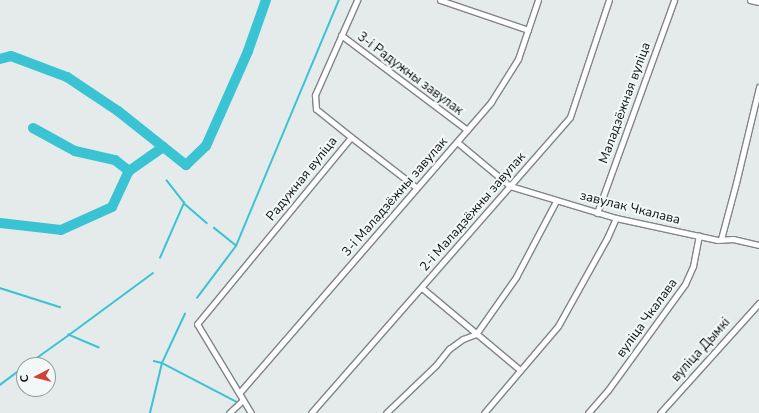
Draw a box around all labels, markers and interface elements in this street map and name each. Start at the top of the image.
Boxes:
street label: 3-і Радужны завулак [354,29,466,119]
street label: Маладзёжная вуліца [596,40,654,166]
street label: Радужная вуліца [263,134,341,224]
street label: 3-і Маладзёжны завулак [339,134,451,260]
street label: 2-і Маладзёжны завулак [417,149,529,275]
street label: завулак Чкалава [578,188,682,228]
street label: вуліца Чкалава [613,276,681,360]
street label: вуліца Дымкі [668,315,734,385]
north arrow [16,357,56,397]
text: С [17,374,32,383]

